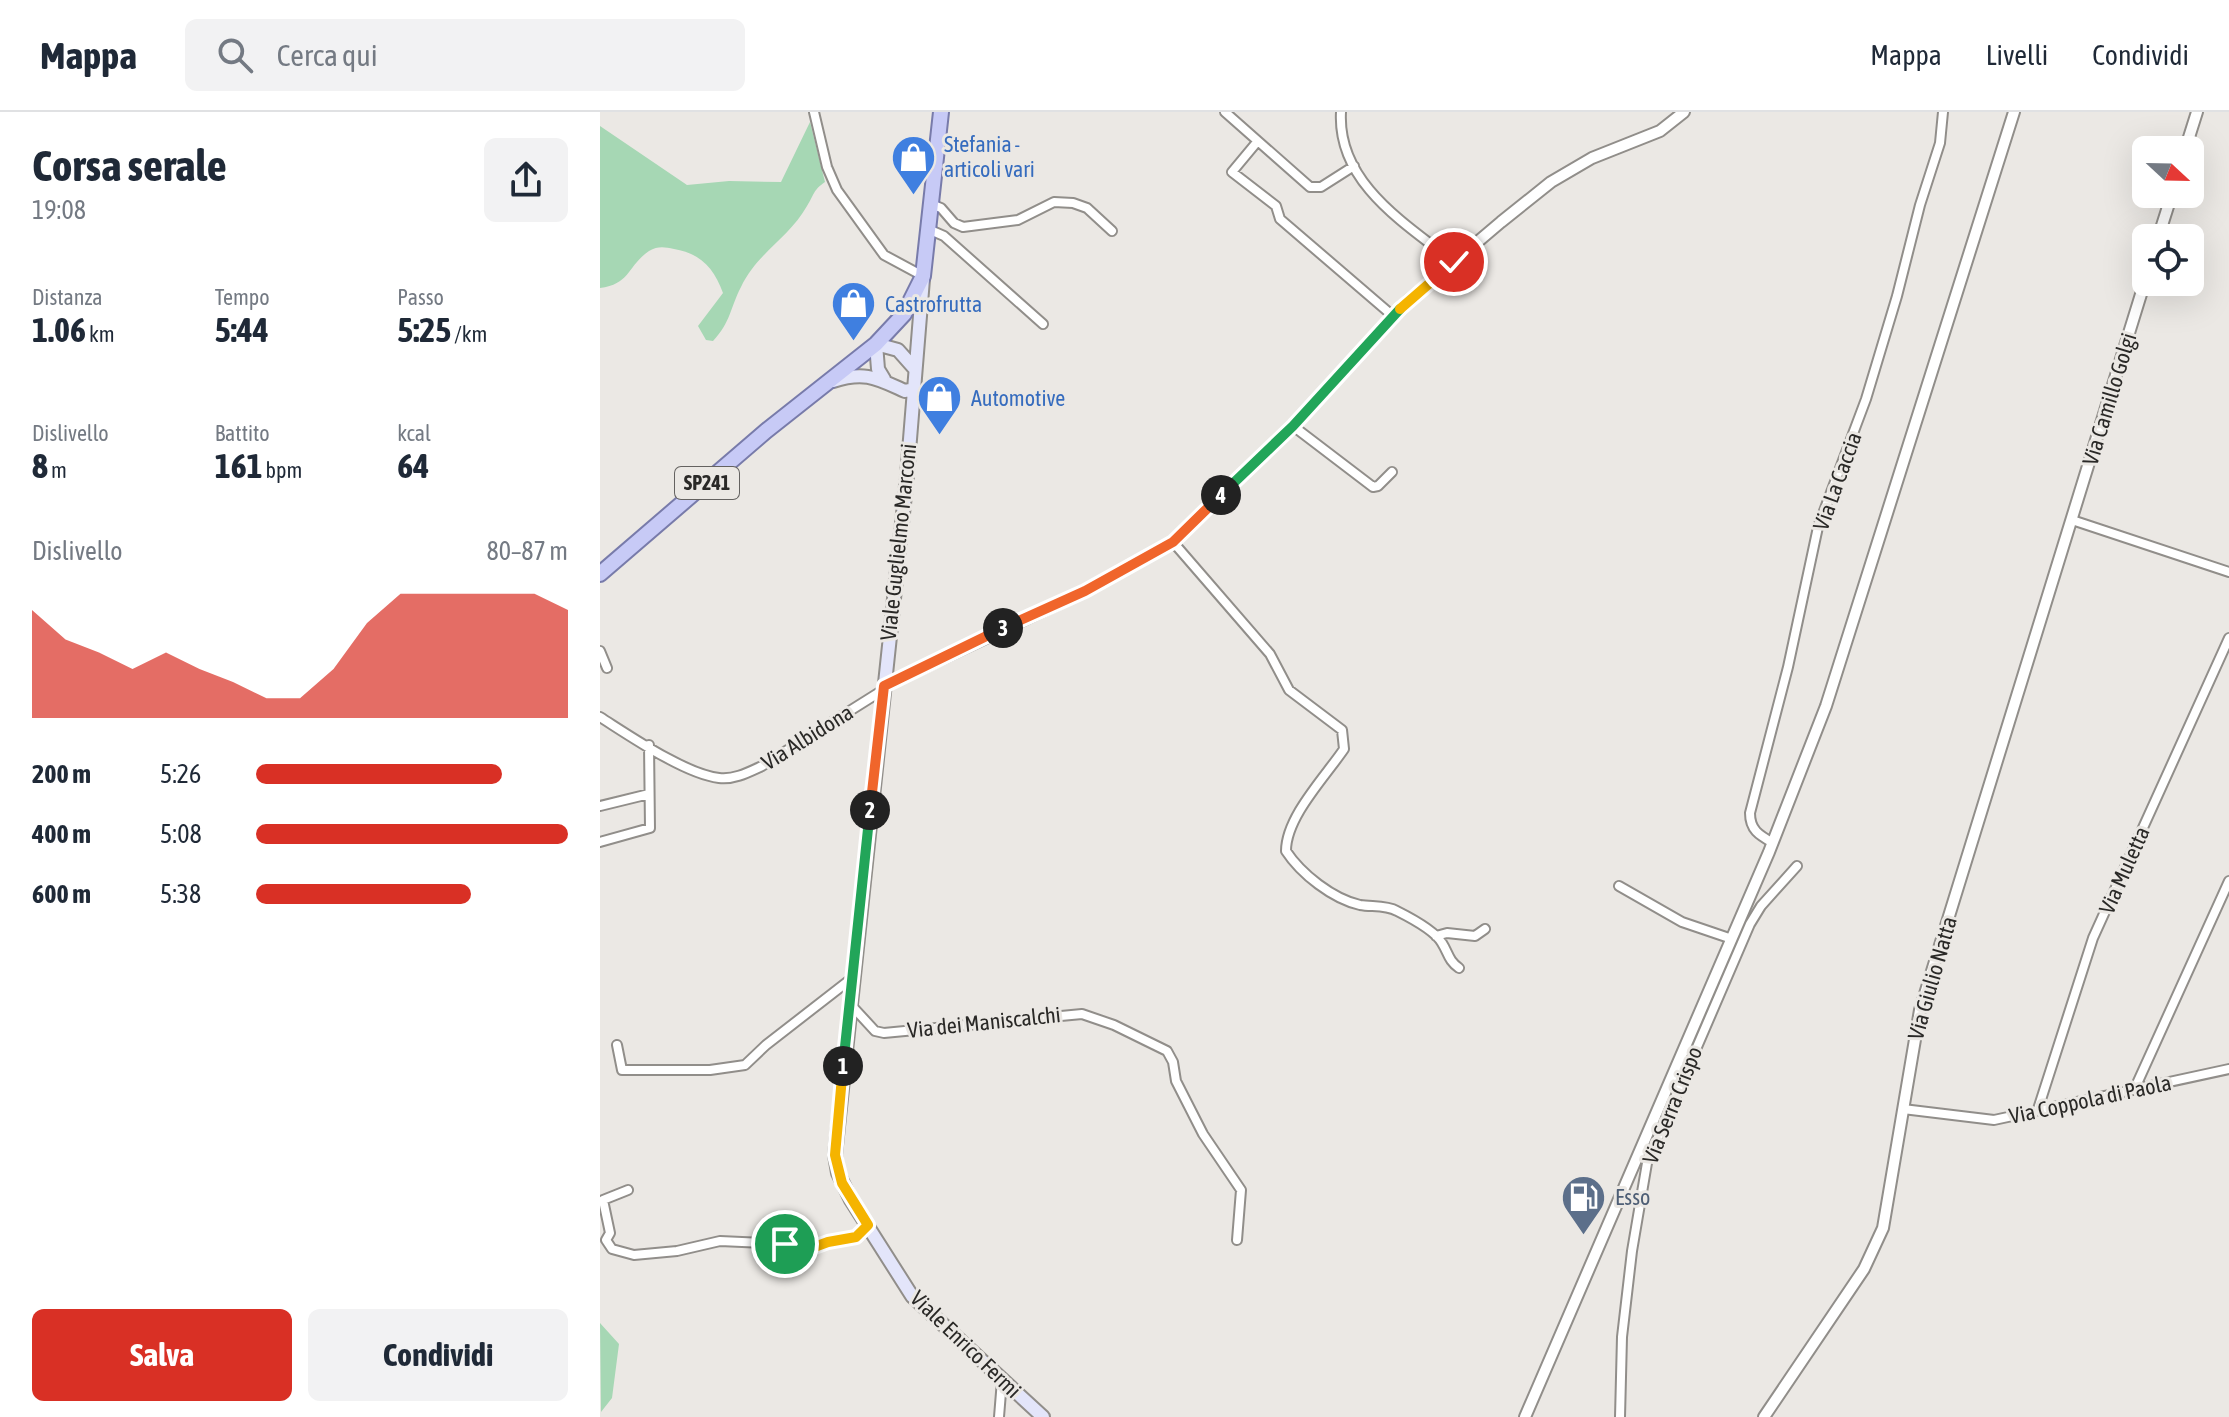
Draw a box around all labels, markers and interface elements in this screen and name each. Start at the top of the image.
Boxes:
search box [185,19,745,91]
icon: search [213,33,257,77]
text: Mappa [40,34,137,77]
text: Cerca qui [277,38,378,72]
text: Mappa [1870,39,1942,71]
text: Livelli [1986,39,2048,71]
text: Condividi [2092,39,2189,71]
place label: Stefania - articoli vari [944,131,1035,182]
shop icon: Stefania - articoli vari [889,133,937,196]
north arrow [2132,136,2204,208]
map controls [2132,136,2204,296]
button: share [484,138,568,222]
text: Corsa serale [32,140,227,190]
text: 19:08 [32,195,86,225]
button: locate [2132,224,2204,296]
pin [1420,228,1488,296]
icon: check [1432,240,1476,284]
shop icon: Castrofrutta [830,280,878,343]
text: Distanza [32,284,103,310]
text: Tempo [215,284,270,310]
text: Passo [397,284,444,310]
place label: Castrofrutta [885,291,982,317]
text: 1.06 [32,310,86,349]
text: 5:44 [215,310,269,349]
text: 5:25 [397,310,451,349]
text: km [86,321,115,347]
text: /km [451,321,487,347]
street label: Via Camillo Golgi [2077,330,2141,468]
shop icon: Automotive [916,374,964,437]
place label: Automotive [971,385,1065,411]
text: Dislivello [32,420,109,446]
text: Battito [215,420,270,446]
text: kcal [397,420,431,446]
street label: Via La Caccia [1807,428,1867,534]
street label: Viale Guglielmo Marconi [875,442,921,642]
text: 8 [32,446,48,485]
text: 161 [215,446,263,485]
text: 64 [397,446,429,485]
text: m [48,457,67,483]
text: bpm [263,457,302,483]
road number: SP241 [675,467,739,499]
pin: 4 [1201,475,1241,515]
text: 4 [1216,482,1226,508]
text: Dislivello [32,536,123,566]
text: 80–87 m [486,536,568,566]
pin: 3 [983,608,1023,648]
text: 3 [998,615,1008,641]
street label: Via Albidona [756,699,858,775]
text: 200 m [32,759,91,789]
text: 5:26 [160,759,201,789]
pin: 2 [850,790,890,830]
text: 2 [865,797,875,823]
text: 400 m [32,819,91,849]
text: 5:08 [160,819,202,849]
street label: Via Muletta [2093,822,2155,918]
text: 600 m [32,879,91,909]
text: 5:38 [160,879,201,909]
street label: Via Giulio Natta [1902,913,1962,1043]
street label: Via dei Maniscalchi [906,1001,1062,1043]
street label: Via Serra Crispo [1637,1043,1707,1167]
pin: 1 [823,1046,863,1086]
text: 1 [838,1053,848,1079]
street label: Via Coppola di Paola [2007,1069,2173,1129]
fuel station icon: Esso [1560,1173,1608,1236]
place label: Esso [1615,1184,1650,1210]
pin [751,1210,819,1278]
icon: arrive [763,1222,807,1266]
street label: Viale Enrico Fermi [905,1285,1027,1403]
button: Salva [32,1309,292,1401]
button: Condividi [308,1309,568,1401]

